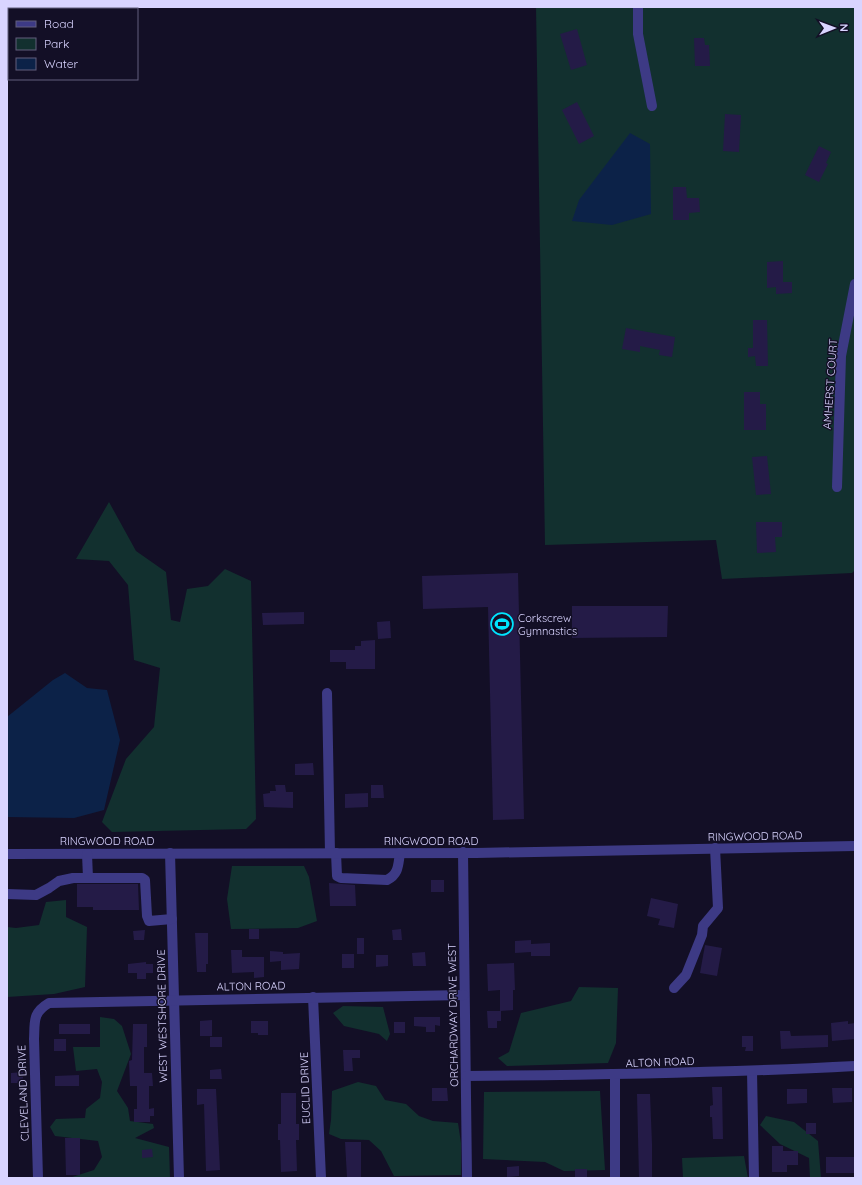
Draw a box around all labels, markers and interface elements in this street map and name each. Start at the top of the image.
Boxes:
legend [8,8,138,80]
north arrow [814,8,854,48]
text: Road [44,16,74,31]
text: N [837,24,851,32]
text: Park [44,36,69,51]
text: Water [44,56,79,71]
street label: AMHERST COURT [820,338,840,430]
sports icon: Corkscrew Gymnastics [489,611,515,637]
place label: Corkscrew Gymnastics [518,611,577,638]
street label: RINGWOOD ROAD [708,828,803,844]
street label: RINGWOOD ROAD [60,834,154,848]
street label: RINGWOOD ROAD [384,834,478,848]
street label: ORCHARDWAY DRIVE WEST [445,943,461,1087]
street label: WEST WESTSHORE DRIVE [154,949,170,1083]
street label: ALTON ROAD [216,978,286,994]
street label: CLEVELAND DRIVE [14,1045,32,1141]
street label: EUCLID DRIVE [297,1052,313,1124]
street label: ALTON ROAD [625,1054,695,1070]

